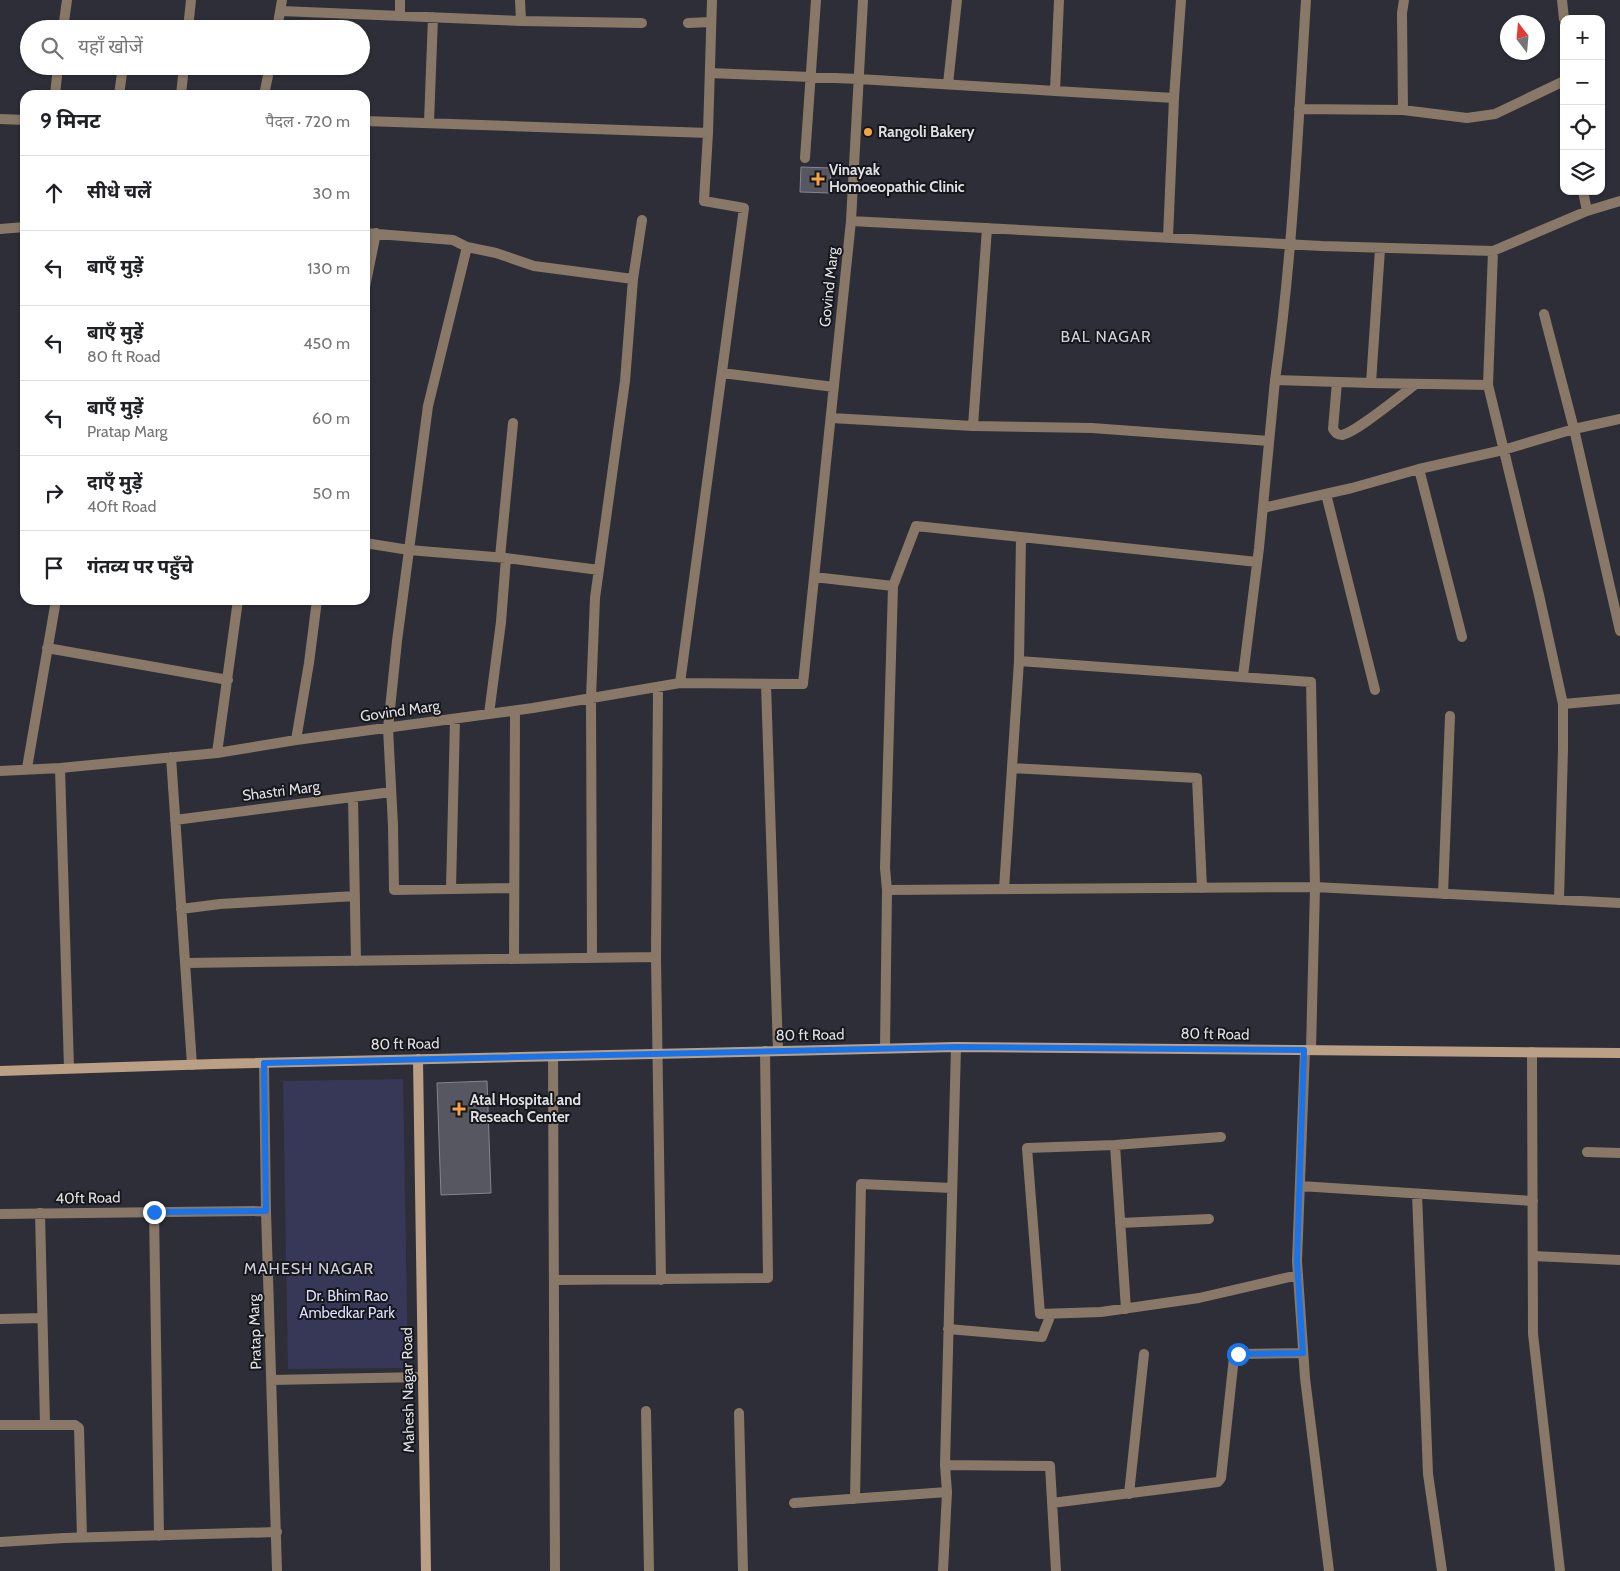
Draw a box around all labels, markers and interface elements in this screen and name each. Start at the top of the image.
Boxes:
north arrow [1500,15,1545,60]
map controls [1560,15,1605,195]
button: + [1560,15,1605,60]
search box [20,20,370,75]
icon: search [38,34,66,62]
text: यहाँ खोजें [78,35,143,58]
button: − [1560,60,1605,105]
button: locate [1560,105,1605,150]
text: 9 मिनट [40,108,101,133]
text: पैदल · 720 m [265,112,350,131]
place label: Rangoli Bakery [878,123,975,141]
marker: Rangoli Bakery [862,126,874,138]
button: layers [1560,150,1605,195]
place label: Vinayak Homoeopathic Clinic [829,161,965,196]
marker: Vinayak Homoeopathic Clinic [811,172,825,186]
icon: ahead [40,179,68,207]
text: सीधे चलें [87,180,151,203]
text: 30 m [313,184,350,203]
street label: Govind Marg [816,246,842,328]
icon: left [40,254,68,282]
text: बाएँ मुड़ें [87,255,143,278]
text: 130 m [307,259,350,278]
text: बाएँ मुड़ें [87,321,143,344]
district label: BAL NAGAR [1060,327,1152,346]
icon: left [40,329,68,357]
text: 450 m [303,334,350,353]
text: 80 ft Road [87,347,160,366]
text: बाएँ मुड़ें [87,396,143,419]
icon: left [40,404,68,432]
text: 60 m [312,409,350,428]
text: Pratap Marg [87,422,168,441]
text: दाएँ मुड़ें [87,471,142,494]
icon: right [40,479,68,507]
text: 50 m [313,484,350,503]
text: 40ft Road [87,497,156,516]
icon: arrive [40,554,68,582]
text: गंतव्य पर पहुँचे [87,555,193,578]
street label: Govind Marg [359,696,441,725]
street label: Shastri Marg [241,777,321,805]
street label: 80 ft Road [1180,1024,1250,1044]
street label: 80 ft Road [775,1025,845,1045]
street label: 80 ft Road [370,1034,440,1054]
place label: Atal Hospital and Reseach Center [470,1091,581,1126]
marker: Atal Hospital and Reseach Center [452,1102,466,1116]
street label: 40ft Road [55,1188,121,1208]
route end [143,1201,166,1224]
district label: MAHESH NAGAR [244,1259,374,1278]
park label: Dr. Bhim Rao Ambedkar Park [299,1287,395,1322]
street label: Pratap Marg [245,1293,265,1370]
street label: Mahesh Nagar Road [398,1327,418,1453]
route start [1227,1343,1250,1366]

